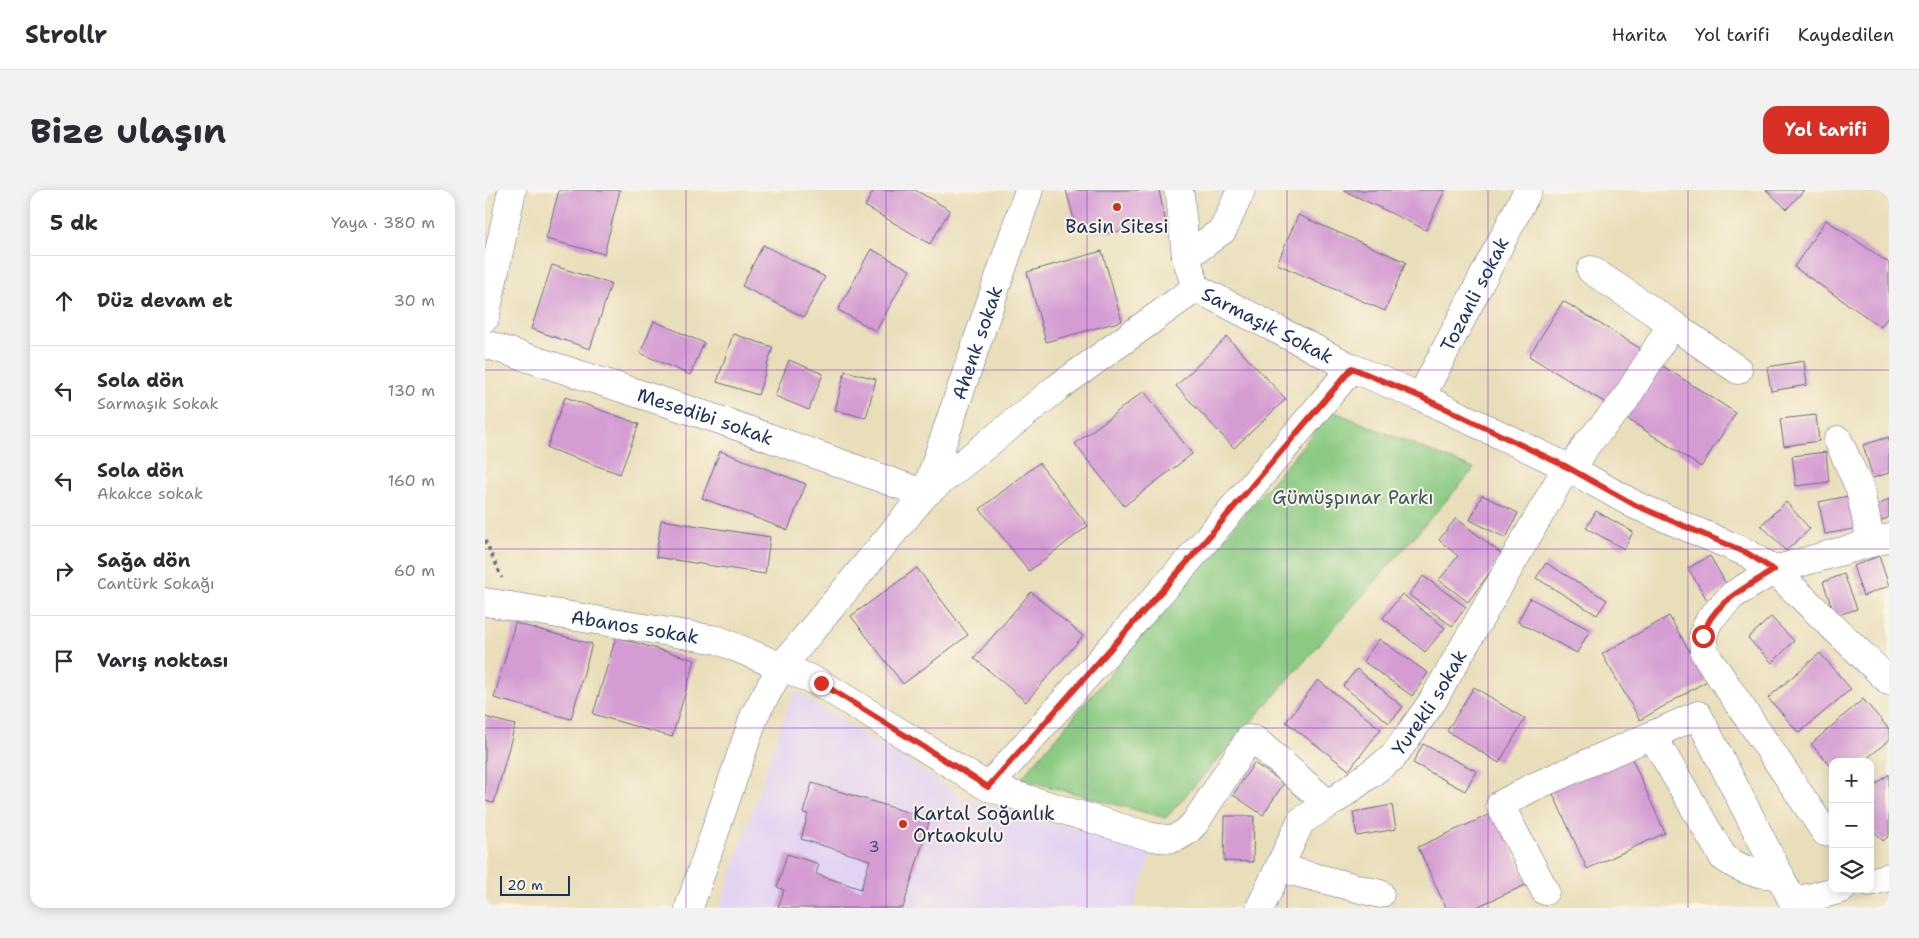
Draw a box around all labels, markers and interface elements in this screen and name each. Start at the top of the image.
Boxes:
text: Strollr [25,19,107,51]
text: Harita [1612,23,1667,47]
text: Yol tarifi [1695,23,1770,47]
text: Kaydedilen [1798,23,1894,47]
button: Yol tarifi [1763,106,1889,154]
text: Bize ulaşın [30,107,226,154]
marker: Basin Sitesi [1111,201,1123,213]
text: 5 dk [50,209,98,237]
text: Yaya · 380 m [331,212,435,233]
place label: Basin Sitesi [1065,214,1169,239]
street label: Tozanli sokak [1434,232,1514,356]
street label: Sarmaşık Sokak [1198,281,1338,369]
street label: Ahenk sokak [946,282,1008,403]
icon: ahead [50,287,78,315]
text: Düz devam et [97,288,233,313]
text: 30 m [394,290,435,311]
text: Sola dön [97,368,184,393]
icon: left [50,377,78,405]
text: 130 m [388,380,435,401]
street label: Mesedibi sokak [634,382,777,451]
text: Sarmaşık Sokak [97,393,219,414]
text: Sola dön [97,458,184,483]
icon: left [50,467,78,495]
text: 160 m [388,470,435,491]
text: Akakce sokak [97,483,203,504]
park label: Gümüşpınar Parkı [1272,485,1434,510]
text: Sağa dön [97,548,190,573]
icon: right [50,557,78,585]
text: 60 m [394,560,435,581]
text: Cantürk Sokağı [97,573,214,594]
street label: Abanos sokak [569,604,701,649]
route start [1692,625,1715,648]
street label: Yurekli sokak [1386,645,1472,760]
icon: arrive [50,647,78,675]
text: Varış noktası [97,648,228,673]
route end [810,672,833,695]
map controls [1829,758,1874,893]
button: + [1829,758,1874,803]
place label: Kartal Soğanlık Ortaokulu [913,801,1055,848]
button: − [1829,803,1874,848]
marker: Kartal Soğanlık Ortaokulu [897,818,909,830]
house number: 3 [868,836,880,857]
button: layers [1829,848,1874,893]
scale bar [500,873,570,896]
text: 20 m [507,876,543,894]

